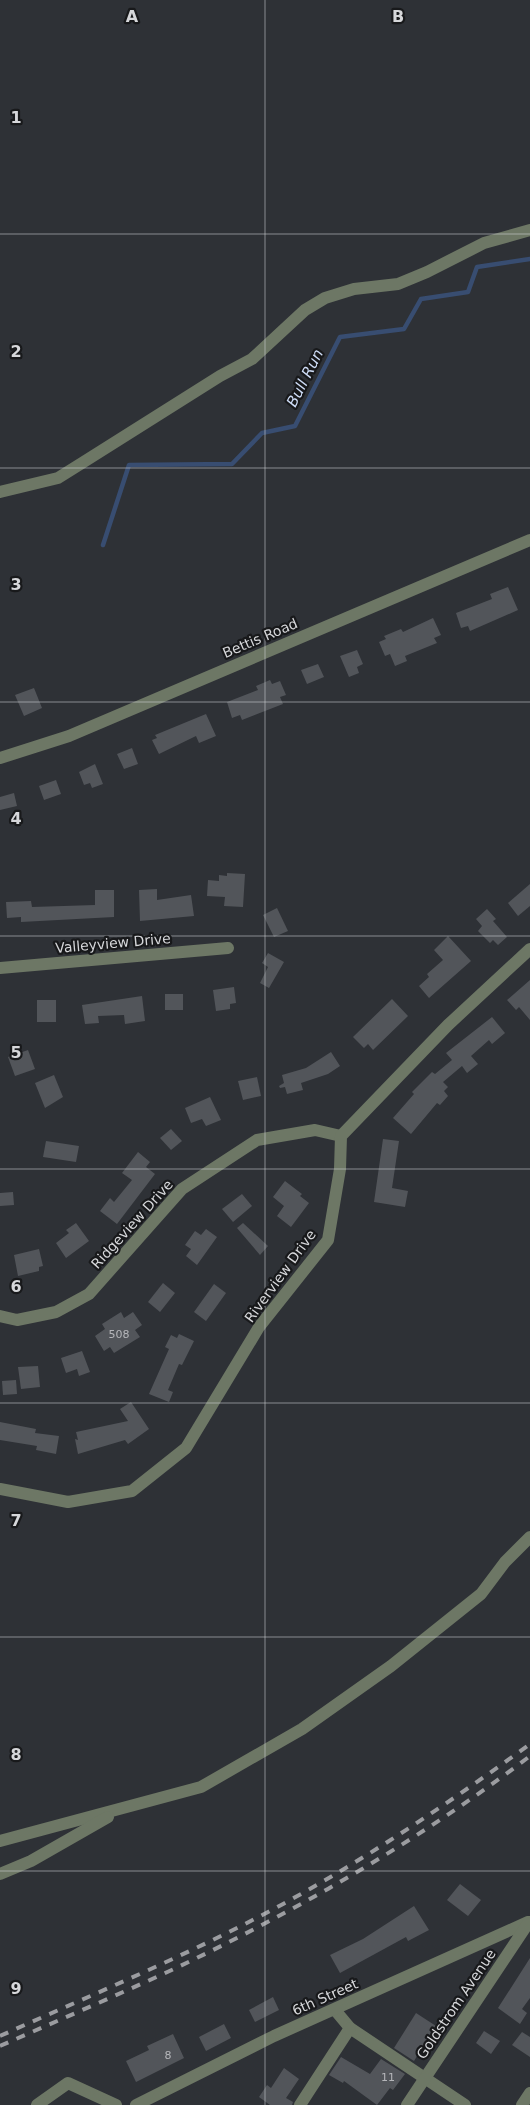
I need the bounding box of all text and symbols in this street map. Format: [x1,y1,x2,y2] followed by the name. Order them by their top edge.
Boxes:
[126,7,139,26] text: A
[392,7,404,26] text: B
[10,108,22,127] text: 1
[10,342,22,361] text: 2
[283,346,327,410] water label: Bull Run
[10,575,22,594] text: 3
[220,615,300,661] street label: Bettis Road
[10,809,22,828] text: 4
[55,930,171,956] street label: Valleyview Drive
[10,1043,22,1062] text: 5
[88,1176,176,1272] street label: Ridgeview Drive
[241,1227,319,1325] street label: Riverview Drive
[10,1277,22,1296] text: 6
[109,1328,130,1341] house number: 508
[10,1511,22,1530] text: 7
[10,1745,22,1764] text: 8
[413,1946,499,2062] street label: Goldstrom Avenue
[290,1975,361,2019] street label: 6th Street
[10,1979,22,1998] text: 9
[165,2049,172,2062] house number: 8
[381,2071,395,2084] house number: 11

